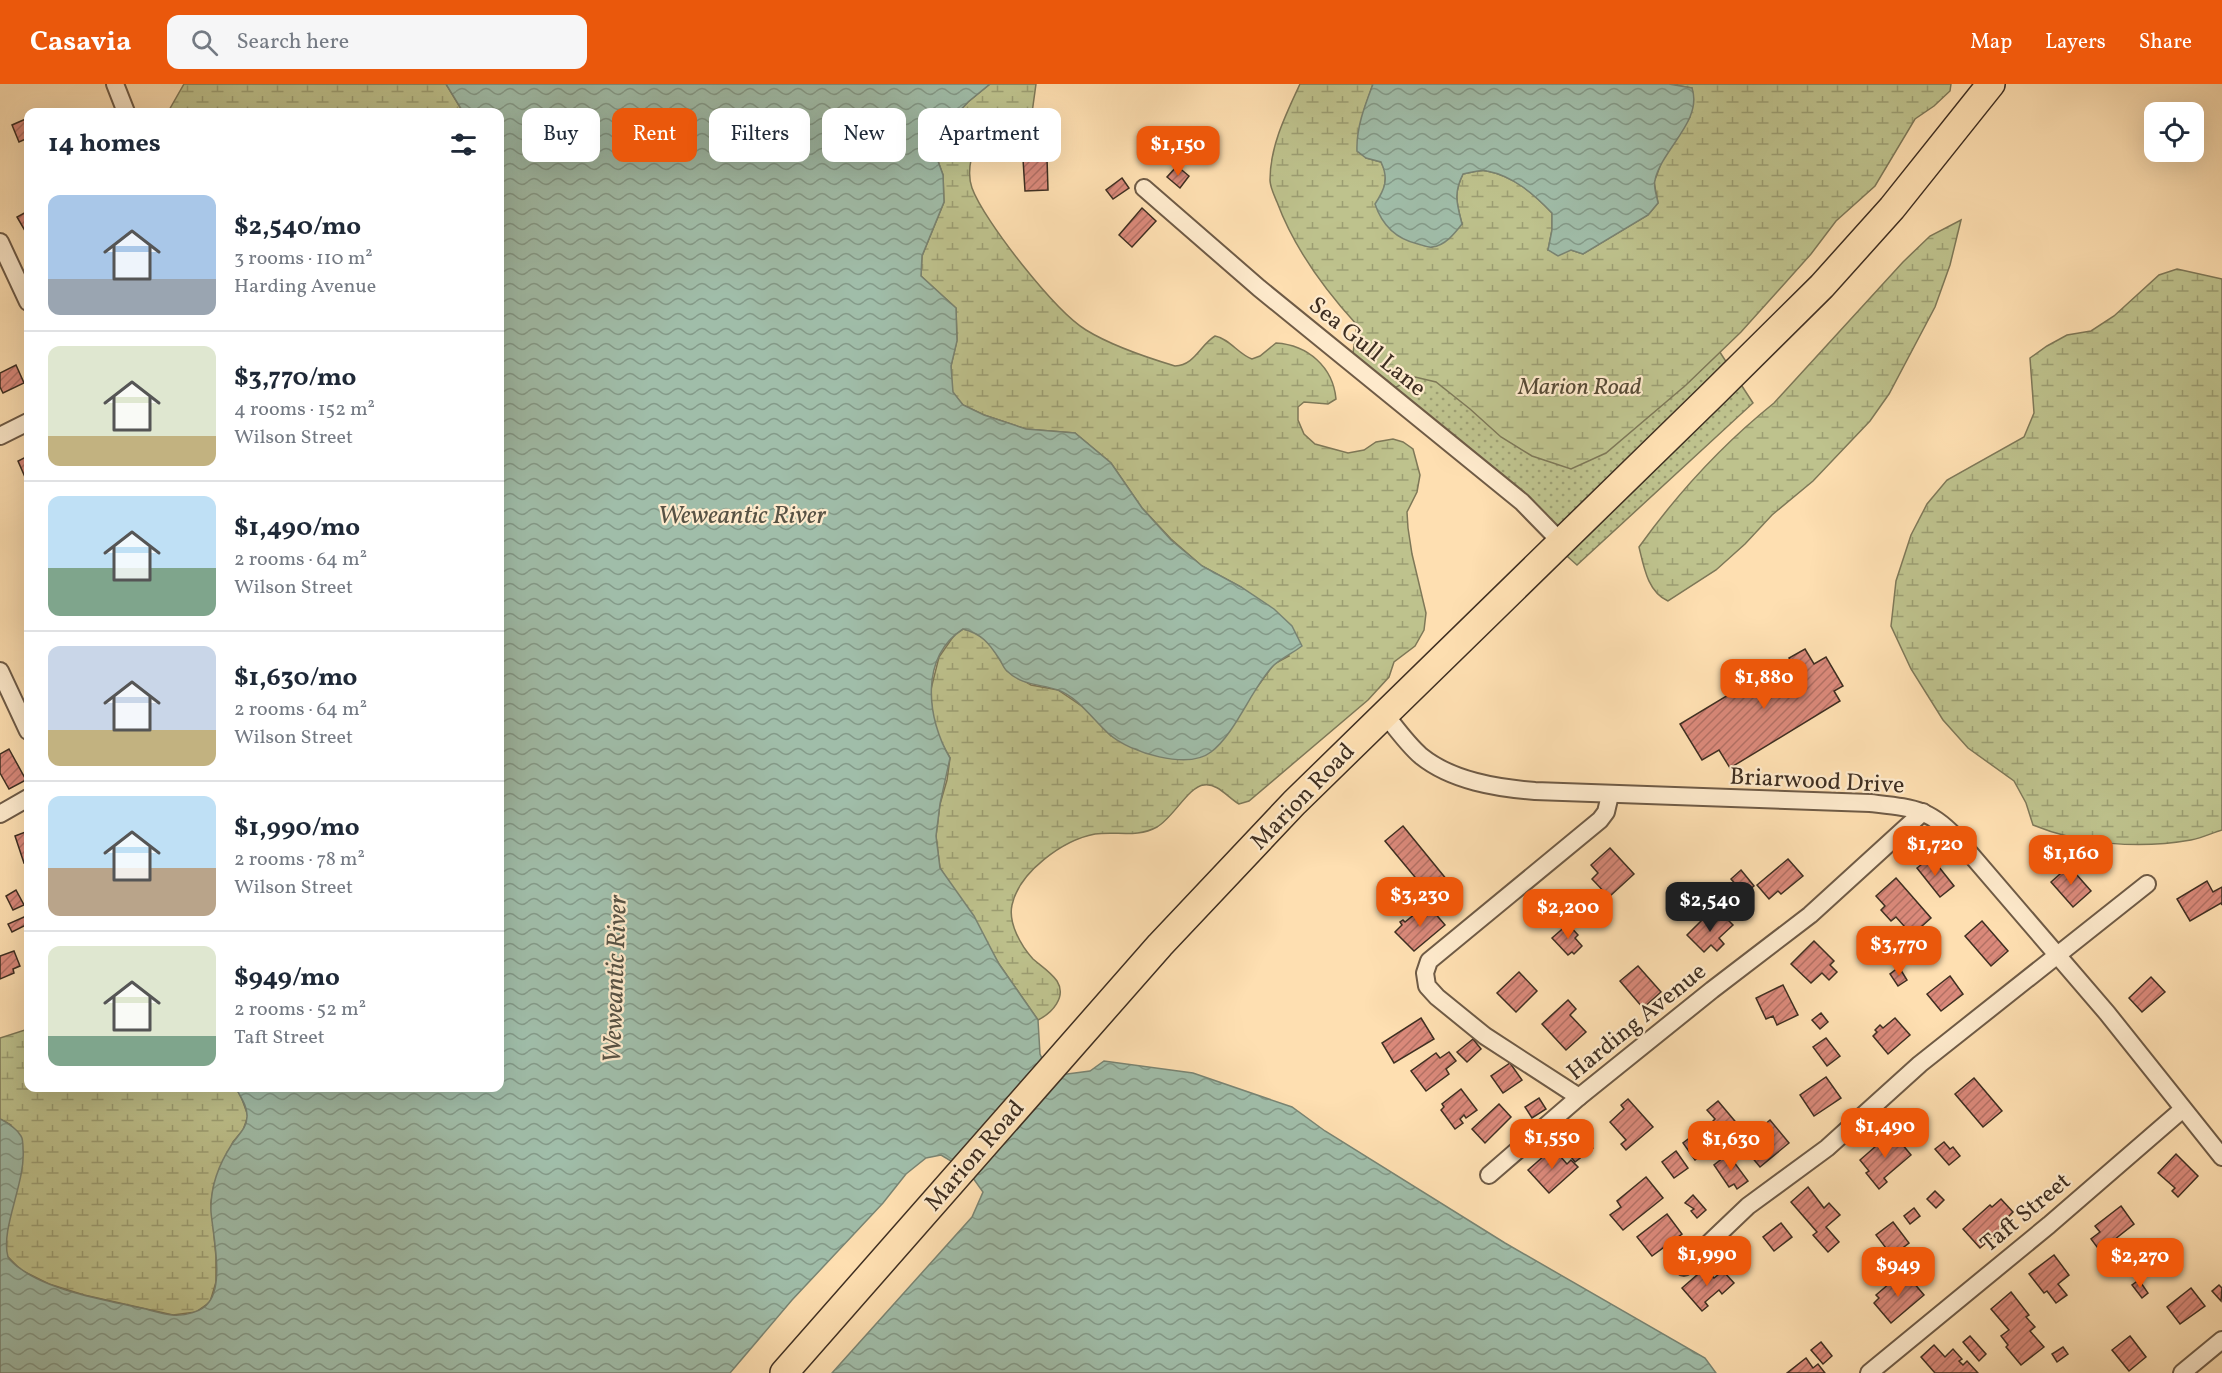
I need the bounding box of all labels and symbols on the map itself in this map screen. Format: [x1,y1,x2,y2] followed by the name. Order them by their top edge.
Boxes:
[1129,126,1227,177] pin: $1,150
[1301,289,1433,406] street label: Sea Gull Lane
[1517,371,1642,405] park label: Marion Road
[658,498,827,534] water label: Weweantic River
[1715,659,1813,710] pin: $1,880
[1243,736,1363,859] street label: Marion Road
[1729,760,1905,804] street label: Briarwood Drive
[1886,826,1984,877] pin: $1,720
[2022,835,2120,886] pin: $1,160
[1371,877,1469,928] pin: $3,230
[1661,882,1759,933] pin: $2,540
[1519,889,1617,940] pin: $2,200
[595,894,637,1064] water label: Weweantic River
[1850,926,1948,977] pin: $3,770
[1560,956,1714,1089] street label: Harding Avenue
[918,1093,1033,1219] street label: Marion Road
[1836,1108,1934,1159] pin: $1,490
[1503,1119,1601,1170] pin: $1,550
[1682,1121,1780,1172] pin: $1,630
[1974,1166,2079,1262] street label: Taft Street
[1658,1236,1756,1287] pin: $1,990
[2091,1238,2189,1289] pin: $2,270
[1862,1247,1934,1298] pin: $949

